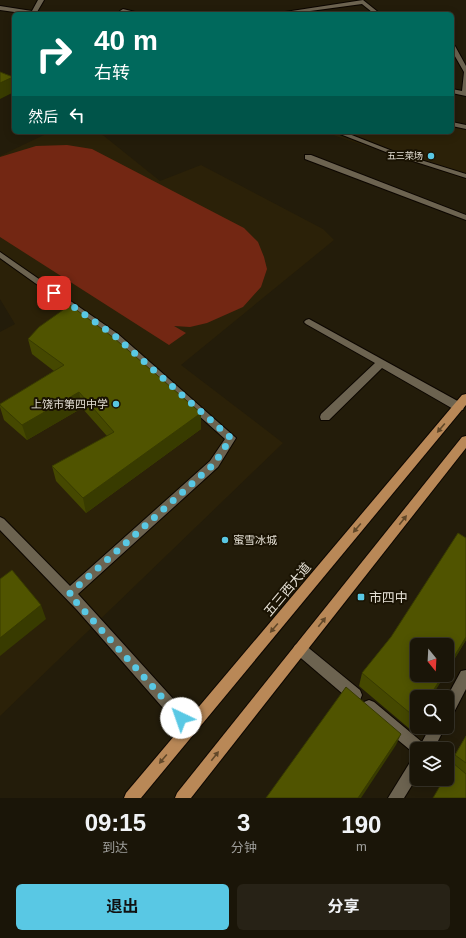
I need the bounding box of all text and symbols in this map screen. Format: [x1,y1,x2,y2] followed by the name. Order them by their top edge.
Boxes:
[94,25,158,56] text: 40 m
[28,28,80,80] icon: right
[94,63,130,83] text: 右转
[66,104,88,126] icon: left
[28,108,58,125] text: 然后
[387,151,423,161] place label: 五三菜场
[426,151,436,161] marker: 五三菜场
[37,276,71,310] pin
[43,282,65,304] icon: arrive
[31,398,108,410] place label: 上饶市第四中学
[111,399,121,409] marker: 上饶市第四中学
[436,423,445,434] one-way arrow
[398,514,407,525] one-way arrow
[353,523,362,533] one-way arrow
[233,534,277,546] place label: 蜜雪冰城
[220,535,230,545] marker: 蜜雪冰城
[261,560,314,619] street label: 五三西大道
[369,590,408,605] place label: 市四中
[356,592,366,602] marker: 市四中
[317,616,326,627] one-way arrow
[269,622,278,633] one-way arrow
[410,638,454,682] north arrow
[410,638,454,786] map controls
[410,690,454,734] button: search
[160,697,202,739] position arrow
[410,742,454,786] button: layers
[211,751,219,762] one-way arrow
[159,754,168,765] one-way arrow
[85,809,146,836] text: 09:15
[237,809,250,836] text: 3
[341,811,381,838] text: 190
[356,839,367,854] text: m
[102,840,128,855] text: 到达
[231,840,257,855] text: 分钟
[16,884,229,930] button: 退出
[237,884,450,930] button: 分享

